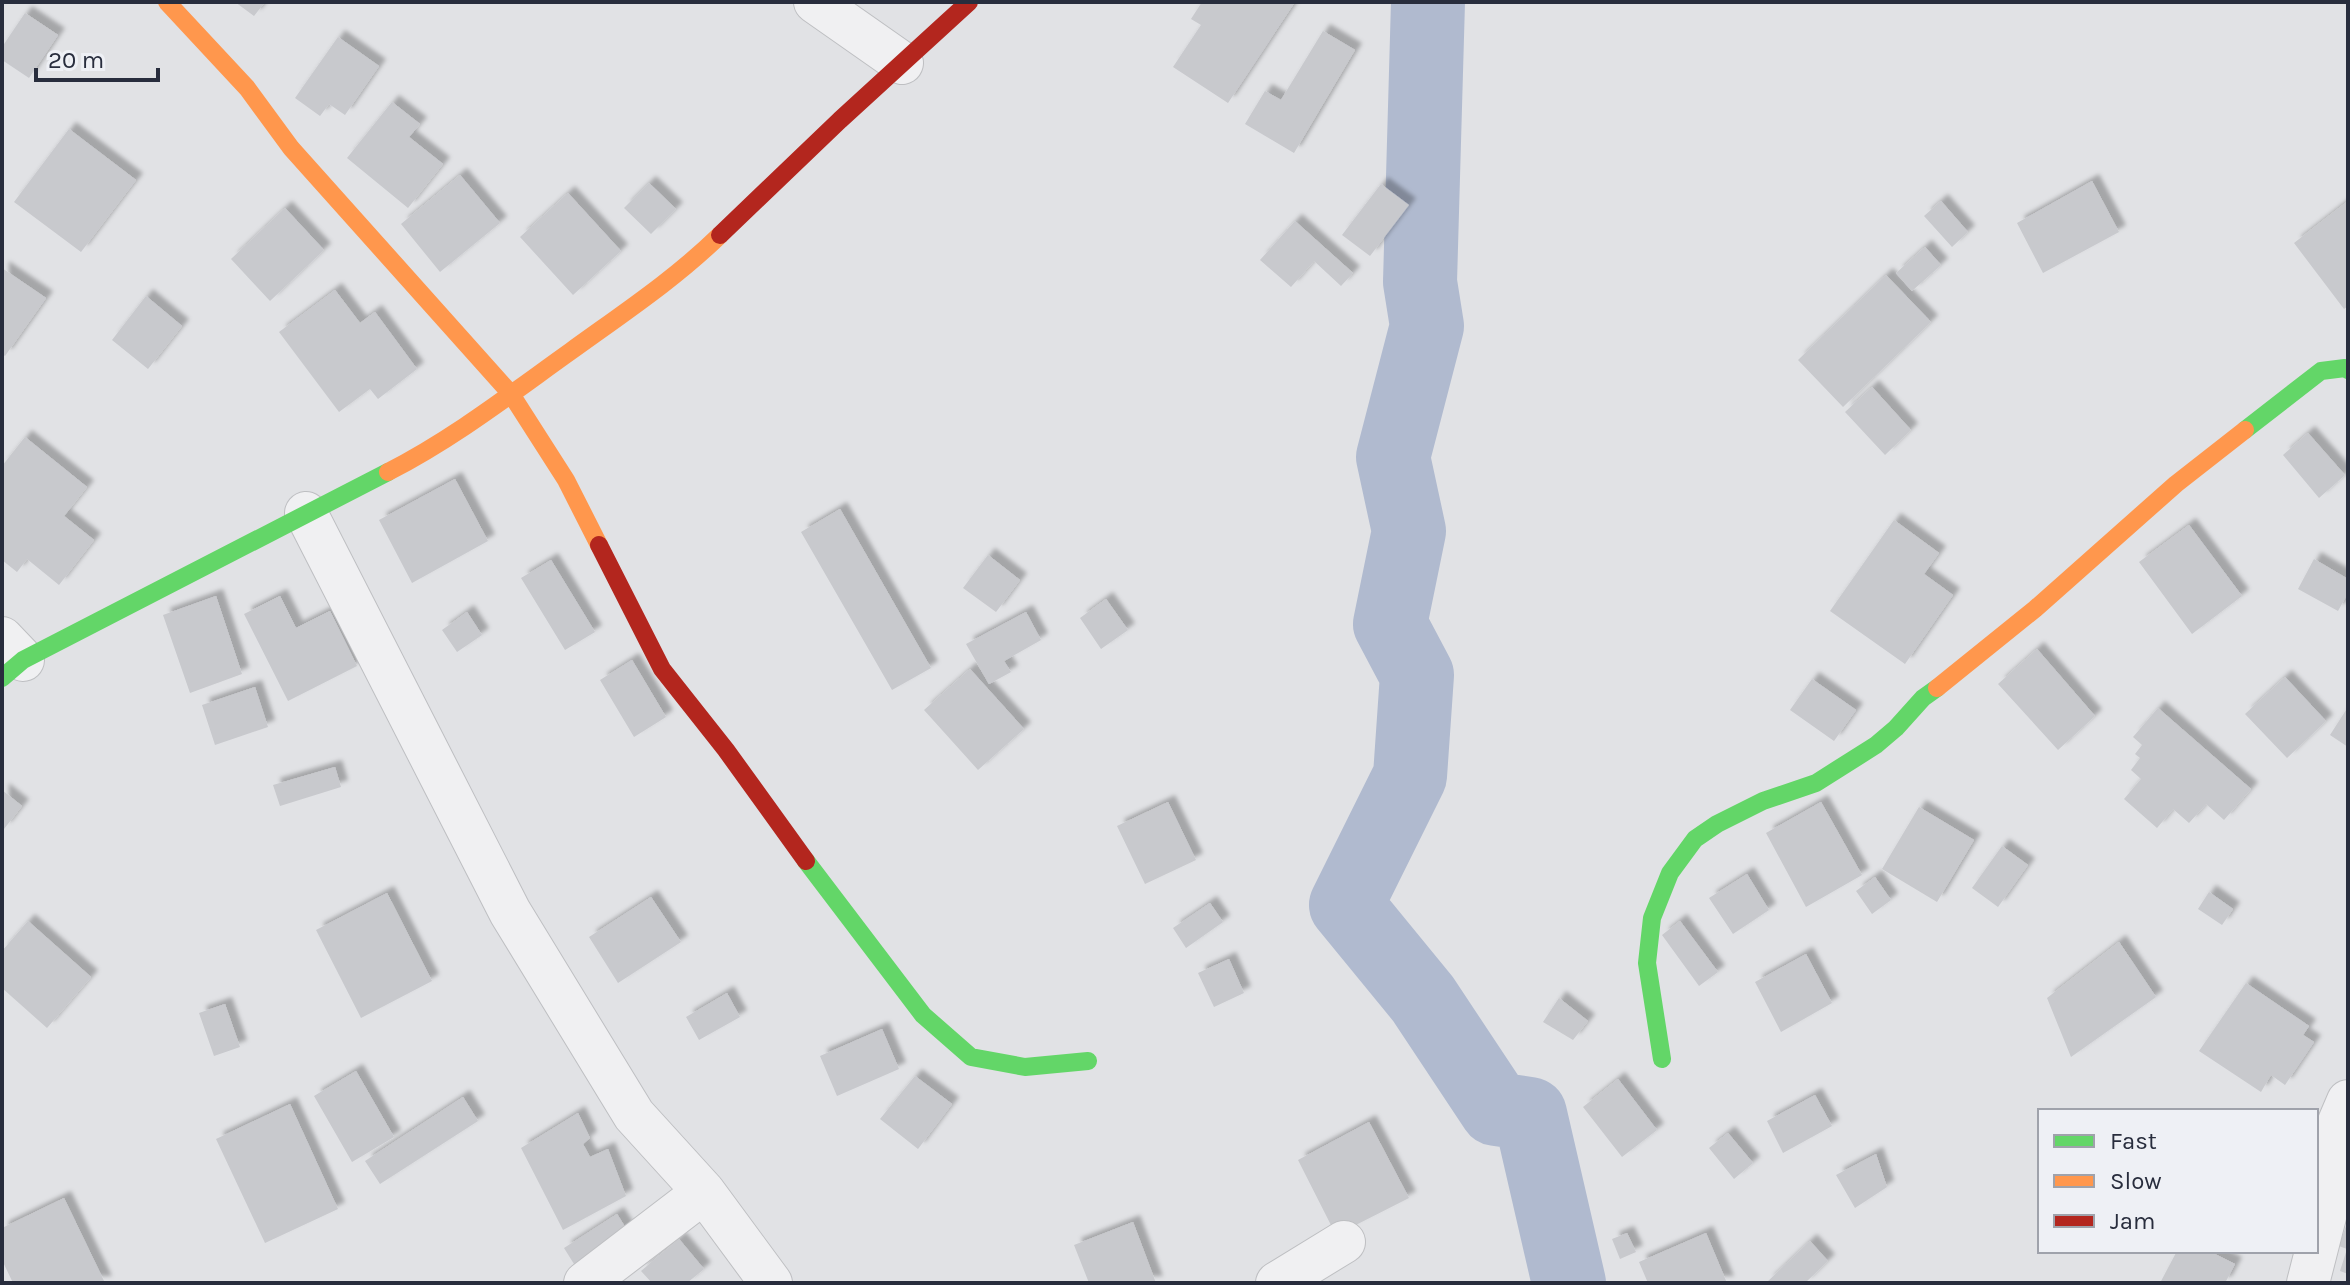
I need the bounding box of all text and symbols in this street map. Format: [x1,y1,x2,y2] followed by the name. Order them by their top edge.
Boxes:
[36,32,158,82] scale bar
[48,46,104,74] text: 20 m
[2038,1109,2318,1253] legend
[2110,1127,2157,1155] text: Fast
[2110,1167,2162,1195] text: Slow
[2110,1207,2155,1235] text: Jam

